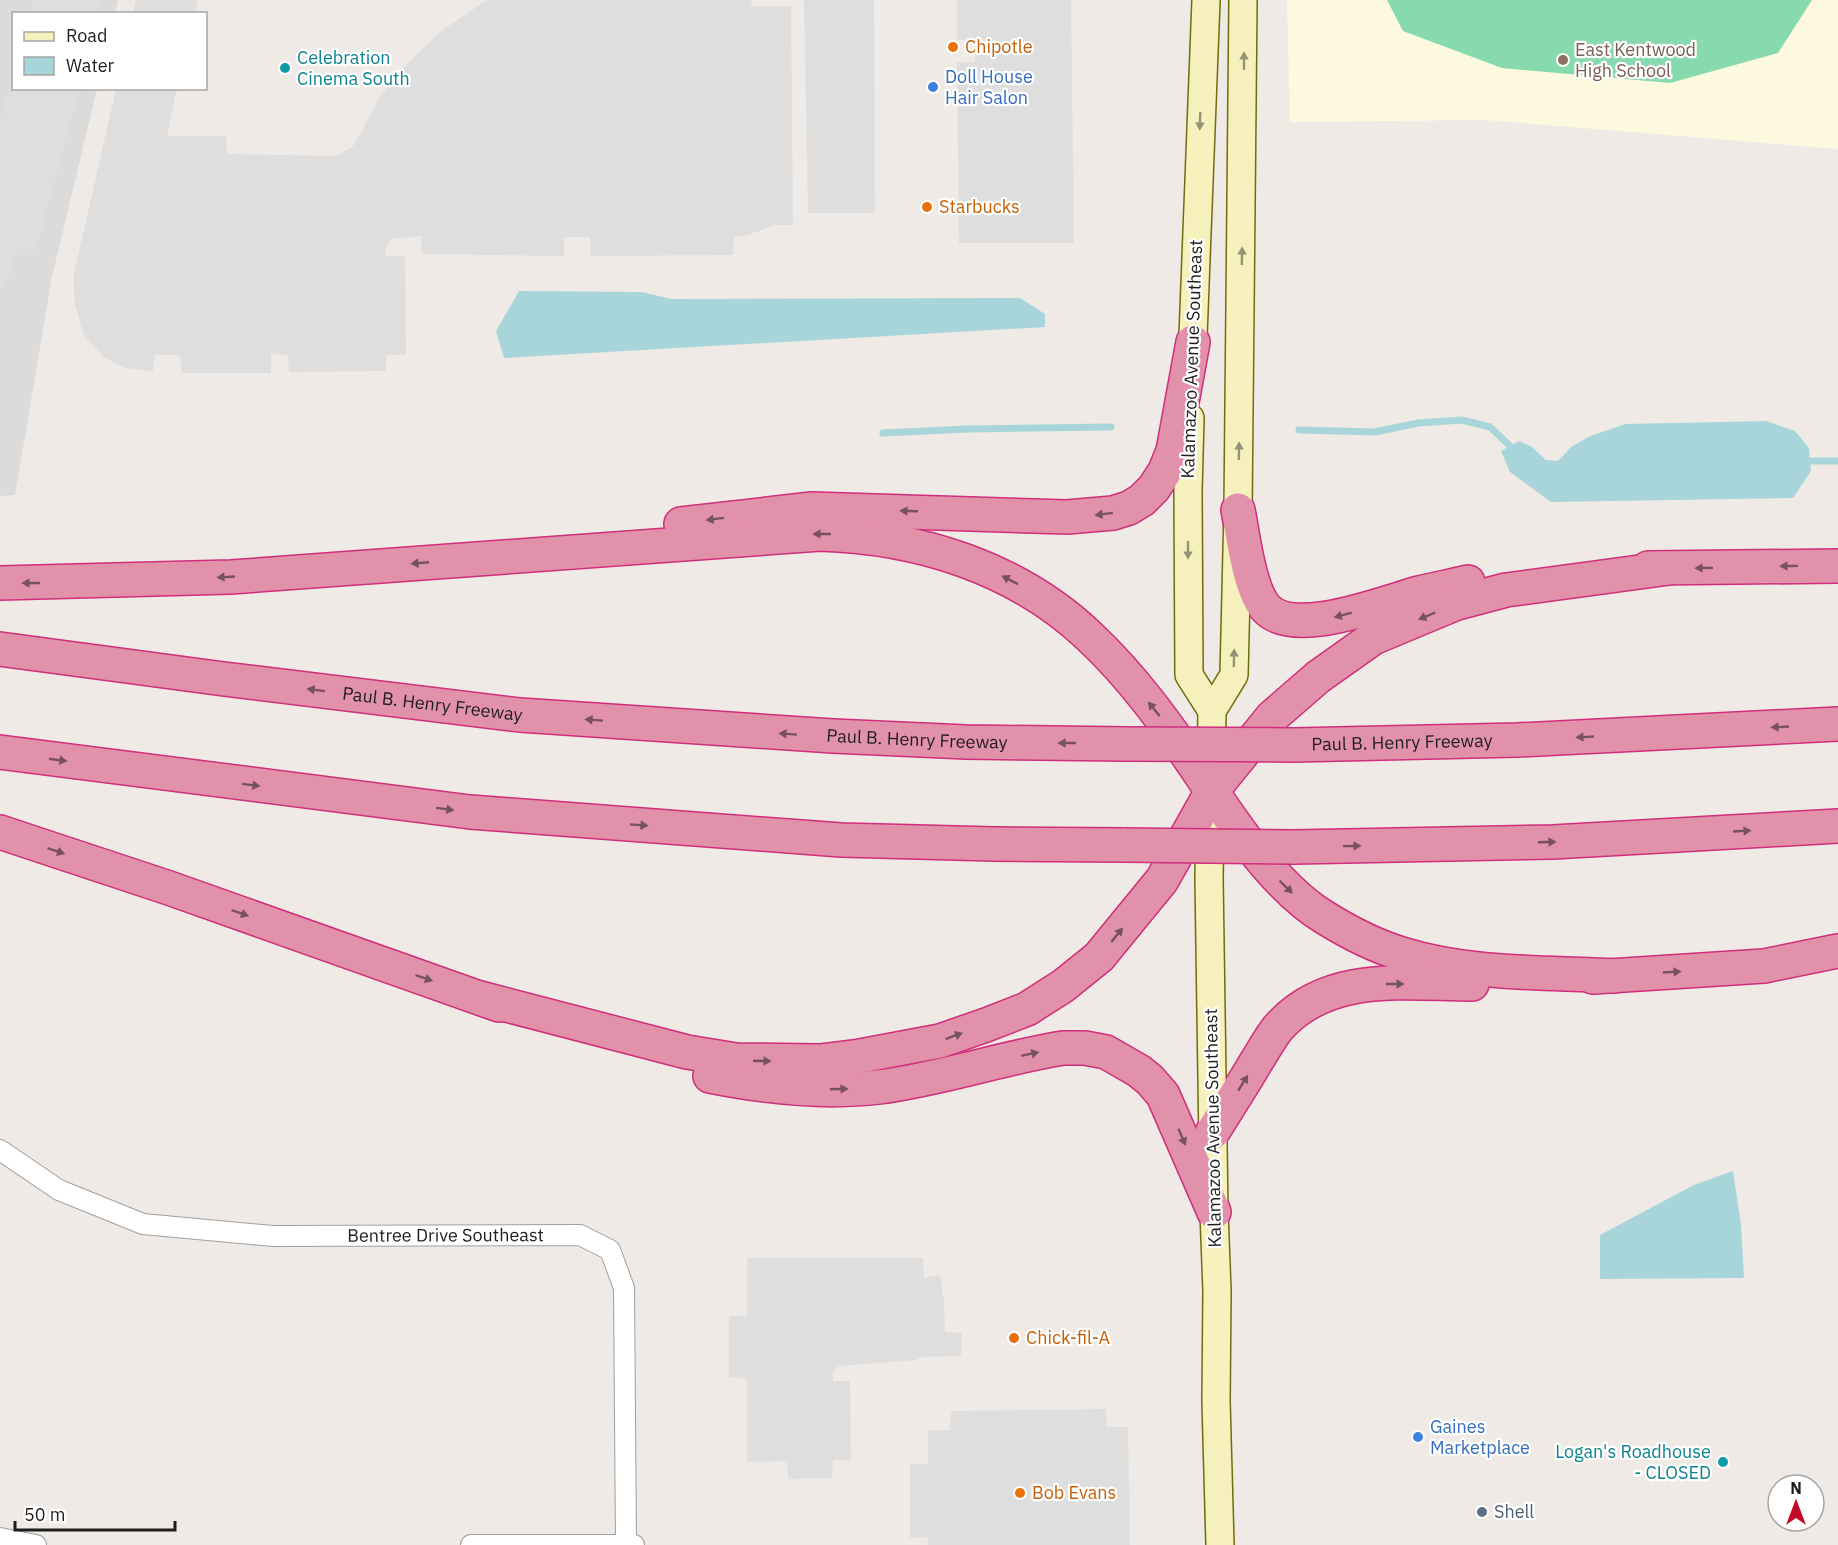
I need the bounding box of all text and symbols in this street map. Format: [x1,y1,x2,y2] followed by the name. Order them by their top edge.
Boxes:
[12,12,207,90] legend
[66,24,107,47] text: Road
[965,35,1033,58] place label: Chipotle
[1575,38,1696,82] place label: East Kentwood High School
[946,40,960,54] marker: Chipotle
[297,46,410,90] place label: Celebration Cinema South
[1239,52,1249,71] one-way arrow
[1556,53,1570,67] marker: East Kentwood High School
[66,54,115,77] text: Water
[278,61,292,75] marker: Celebration Cinema South
[945,65,1033,109] place label: Doll House Hair Salon
[926,80,940,94] marker: Doll House Hair Salon
[1196,112,1205,131] one-way arrow
[939,195,1020,218] place label: Starbucks
[920,200,934,214] marker: Starbucks
[1176,239,1207,479] street label: Kalamazoo Avenue Southeast
[1237,247,1246,266] one-way arrow
[1234,442,1243,461] one-way arrow
[900,507,919,516] one-way arrow
[1094,509,1113,519] one-way arrow
[705,515,724,524] one-way arrow
[813,529,832,539] one-way arrow
[1184,540,1193,559] one-way arrow
[411,558,430,568] one-way arrow
[1779,561,1798,571] one-way arrow
[1695,563,1714,572] one-way arrow
[216,573,235,582] one-way arrow
[1001,575,1018,585] one-way arrow
[21,578,40,588] one-way arrow
[1334,611,1352,620] one-way arrow
[1418,611,1436,621] one-way arrow
[1229,649,1239,668] one-way arrow
[341,681,524,726] street label: Paul B. Henry Freeway
[307,686,326,695] one-way arrow
[1148,702,1161,717] one-way arrow
[584,715,603,725] one-way arrow
[1770,722,1789,731] one-way arrow
[826,724,1008,754] street label: Paul B. Henry Freeway
[779,729,798,738] one-way arrow
[1311,729,1493,756] street label: Paul B. Henry Freeway
[1575,732,1594,741] one-way arrow
[1058,738,1077,748] one-way arrow
[49,755,68,764] one-way arrow
[242,780,261,790] one-way arrow
[435,804,454,814] one-way arrow
[630,820,649,829] one-way arrow
[1733,826,1752,835] one-way arrow
[1538,837,1557,846] one-way arrow
[1343,841,1362,850] one-way arrow
[47,847,65,856] one-way arrow
[1279,879,1293,893] one-way arrow
[231,909,249,919] one-way arrow
[1110,928,1123,943] one-way arrow
[1662,968,1681,977] one-way arrow
[415,974,433,984] one-way arrow
[1385,979,1404,989] one-way arrow
[1199,1008,1226,1248] street label: Kalamazoo Avenue Southeast
[945,1031,963,1041] one-way arrow
[1021,1049,1040,1058] one-way arrow
[752,1057,771,1066] one-way arrow
[1238,1075,1249,1091] one-way arrow
[830,1084,849,1094] one-way arrow
[1177,1129,1187,1147] one-way arrow
[347,1223,544,1247] street label: Bentree Drive Southeast
[1026,1326,1111,1349] place label: Chick-fil-A
[1007,1331,1021,1345] marker: Chick-fil-A
[1430,1415,1530,1459] place label: Gaines Marketplace
[1411,1430,1425,1444] marker: Gaines Marketplace
[1555,1440,1711,1484] place label: Logan's Roadhouse - CLOSED
[1716,1455,1730,1469] marker: Logan's Roadhouse - CLOSED
[1766,1473,1826,1533] north arrow
[1790,1478,1802,1498] text: N
[1032,1481,1116,1504] place label: Bob Evans
[1013,1486,1027,1500] marker: Bob Evans
[15,1494,176,1532] scale bar
[1494,1500,1534,1523] place label: Shell
[24,1503,66,1526] text: 50 m
[1475,1505,1489,1519] marker: Shell

